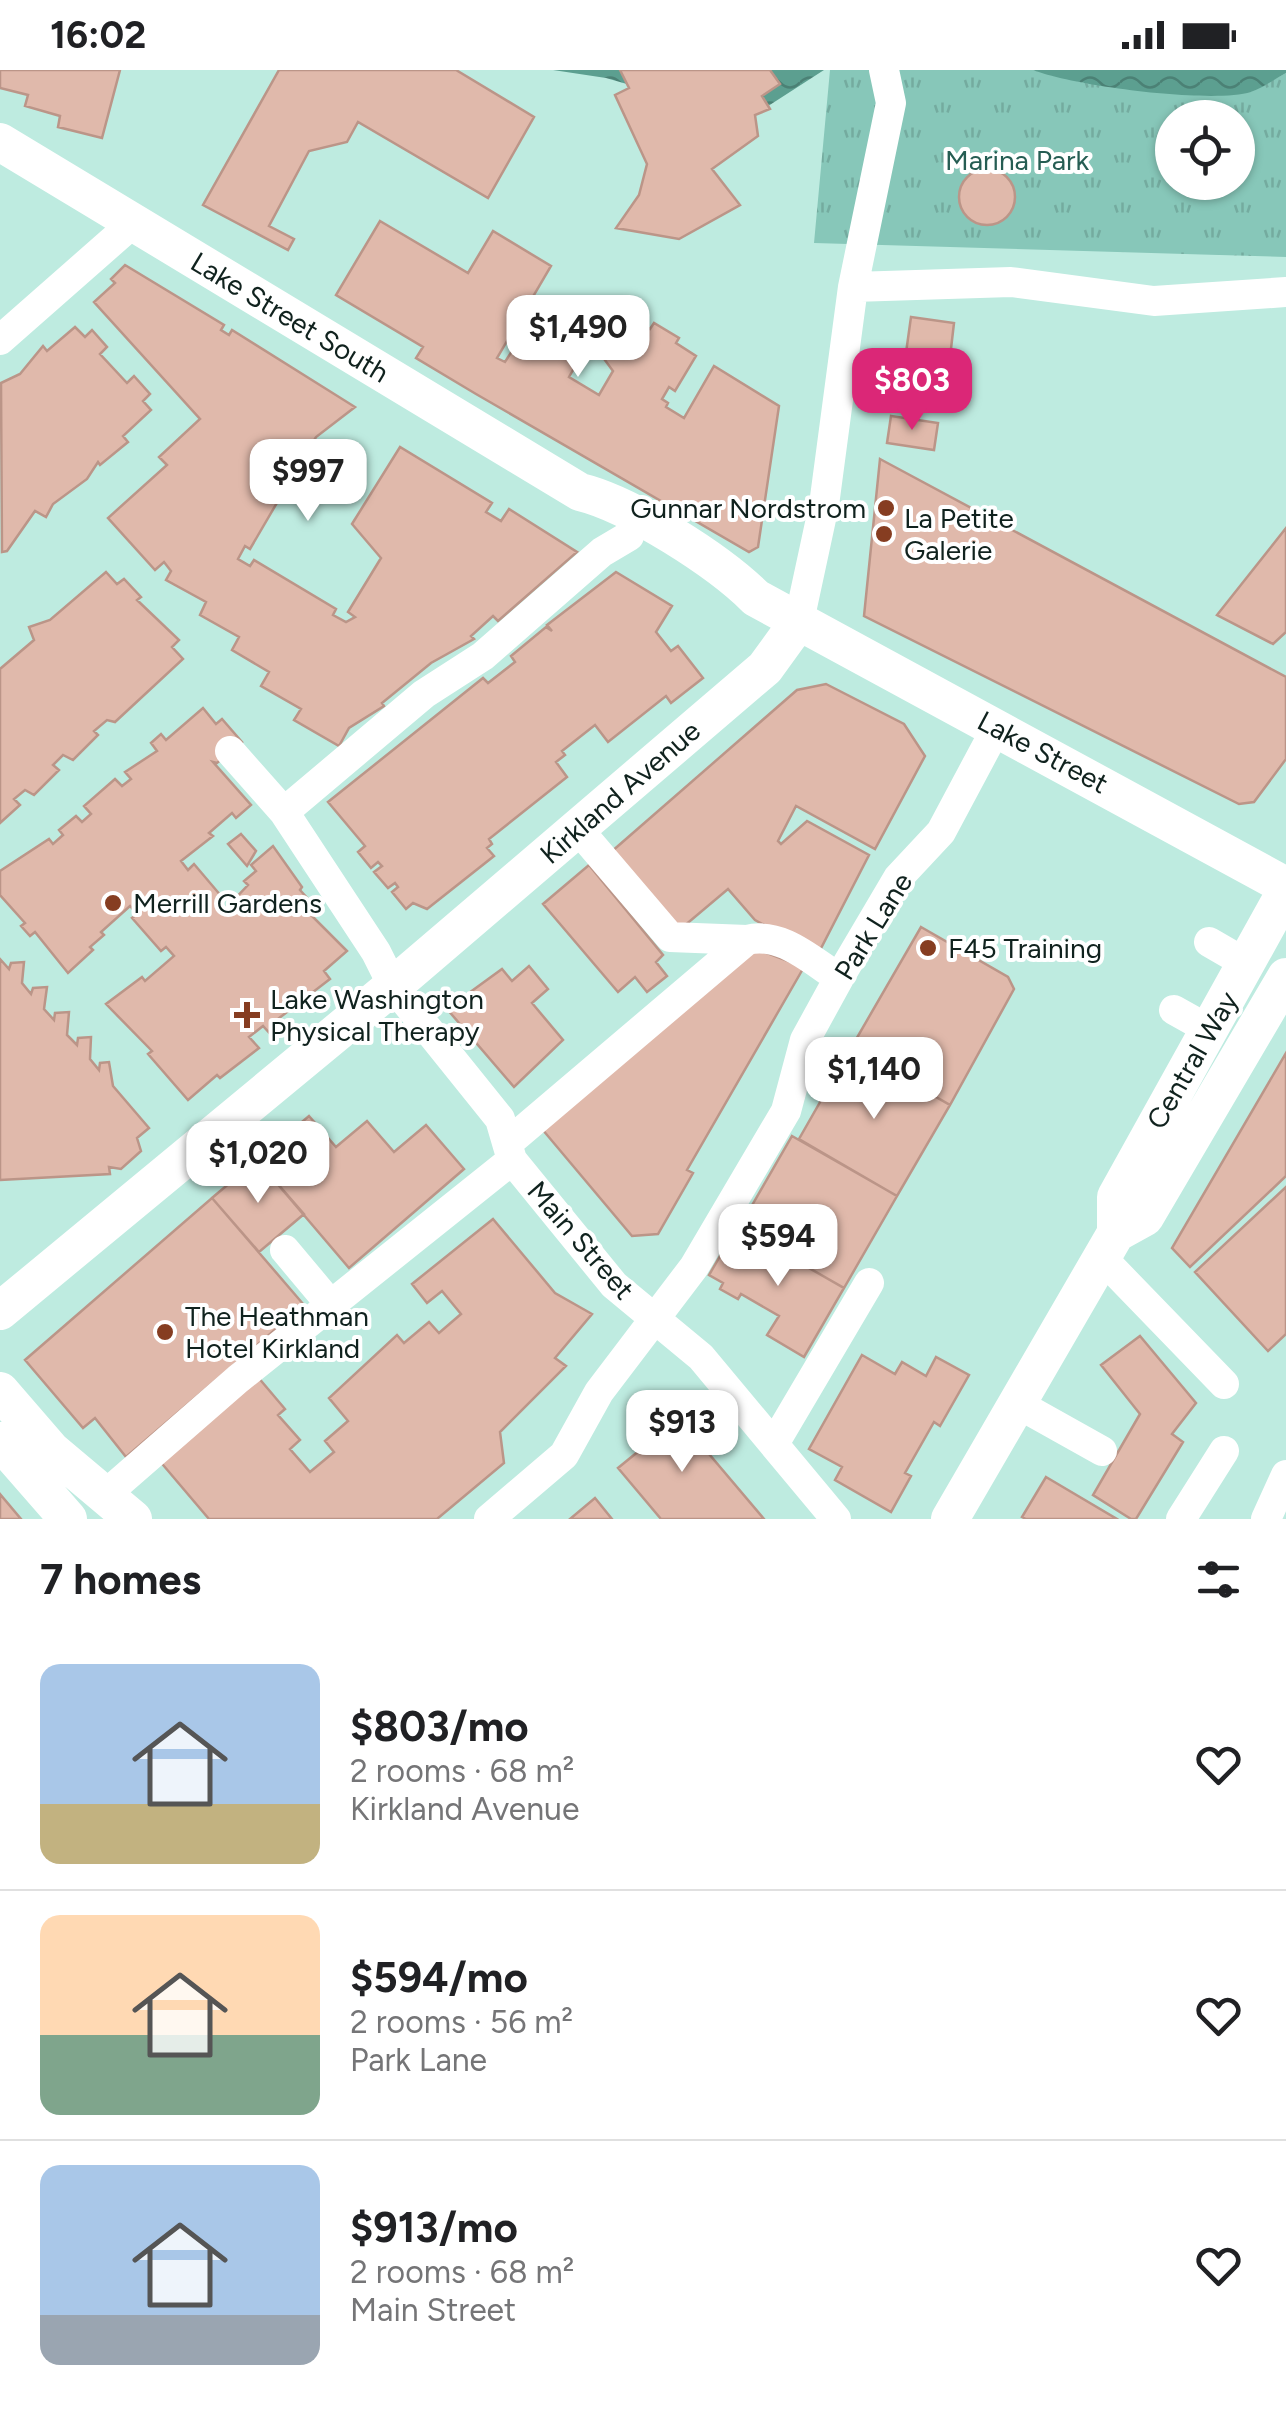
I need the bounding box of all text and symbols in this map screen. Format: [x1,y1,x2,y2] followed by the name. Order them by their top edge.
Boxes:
[50,12,146,58] text: 16:02
[1155,100,1255,200] map controls
[1155,100,1255,200] button: locate
[945,143,1089,177] park label: Marina Park
[185,245,395,389] street label: Lake Street South
[497,295,659,380] pin: $1,490
[528,308,628,346] text: $1,490
[853,348,971,433] pin: $803
[874,361,950,399] text: $803
[249,439,367,524] pin: $997
[272,452,344,490] text: $997
[630,491,866,525] place label: Gunnar Nordstrom
[875,497,897,519] marker: Gunnar Nordstrom
[904,501,1014,567] place label: La Petite Galerie
[873,523,895,545] marker: La Petite Galerie
[972,703,1114,801] street label: Lake Street
[533,713,707,871] street label: Kirkland Avenue
[827,866,919,986] street label: Park Lane
[133,886,322,920] place label: Merrill Gardens
[102,892,124,914] marker: Merrill Gardens
[948,931,1102,965] place label: F45 Training
[917,937,939,959] marker: F45 Training
[270,982,484,1048] place label: Lake Washington Physical Therapy
[1139,985,1245,1135] street label: Central Way
[234,1002,260,1028] marker: Lake Washington Physical Therapy
[793,1037,955,1122] pin: $1,140
[827,1050,921,1088] text: $1,140
[177,1121,339,1206] pin: $1,020
[208,1134,308,1172] text: $1,020
[520,1174,642,1306] street label: Main Street
[719,1204,837,1289] pin: $594
[740,1217,816,1255] text: $594
[185,1299,369,1365] place label: The Heathman Hotel Kirkland
[154,1321,176,1343] marker: The Heathman Hotel Kirkland
[623,1390,741,1475] pin: $913
[648,1403,716,1441] text: $913
[1191,1552,1246,1607] icon: filters
[40,1554,201,1605] text: 7 homes
[350,1701,529,1752] text: $803/mo
[120,1704,240,1824] icon: home
[1191,1737,1246,1792] icon: heart
[350,1752,574,1790] text: 2 rooms · 68 m²
[350,1790,579,1828] text: Kirkland Avenue
[350,1952,528,2003] text: $594/mo
[120,1955,240,2075] icon: home
[1191,1988,1246,2043] icon: heart
[350,2003,573,2041] text: 2 rooms · 56 m²
[350,2041,487,2079] text: Park Lane
[350,2202,518,2253] text: $913/mo
[120,2205,240,2325] icon: home
[1191,2238,1246,2293] icon: heart
[350,2253,574,2291] text: 2 rooms · 68 m²
[350,2291,516,2329] text: Main Street

